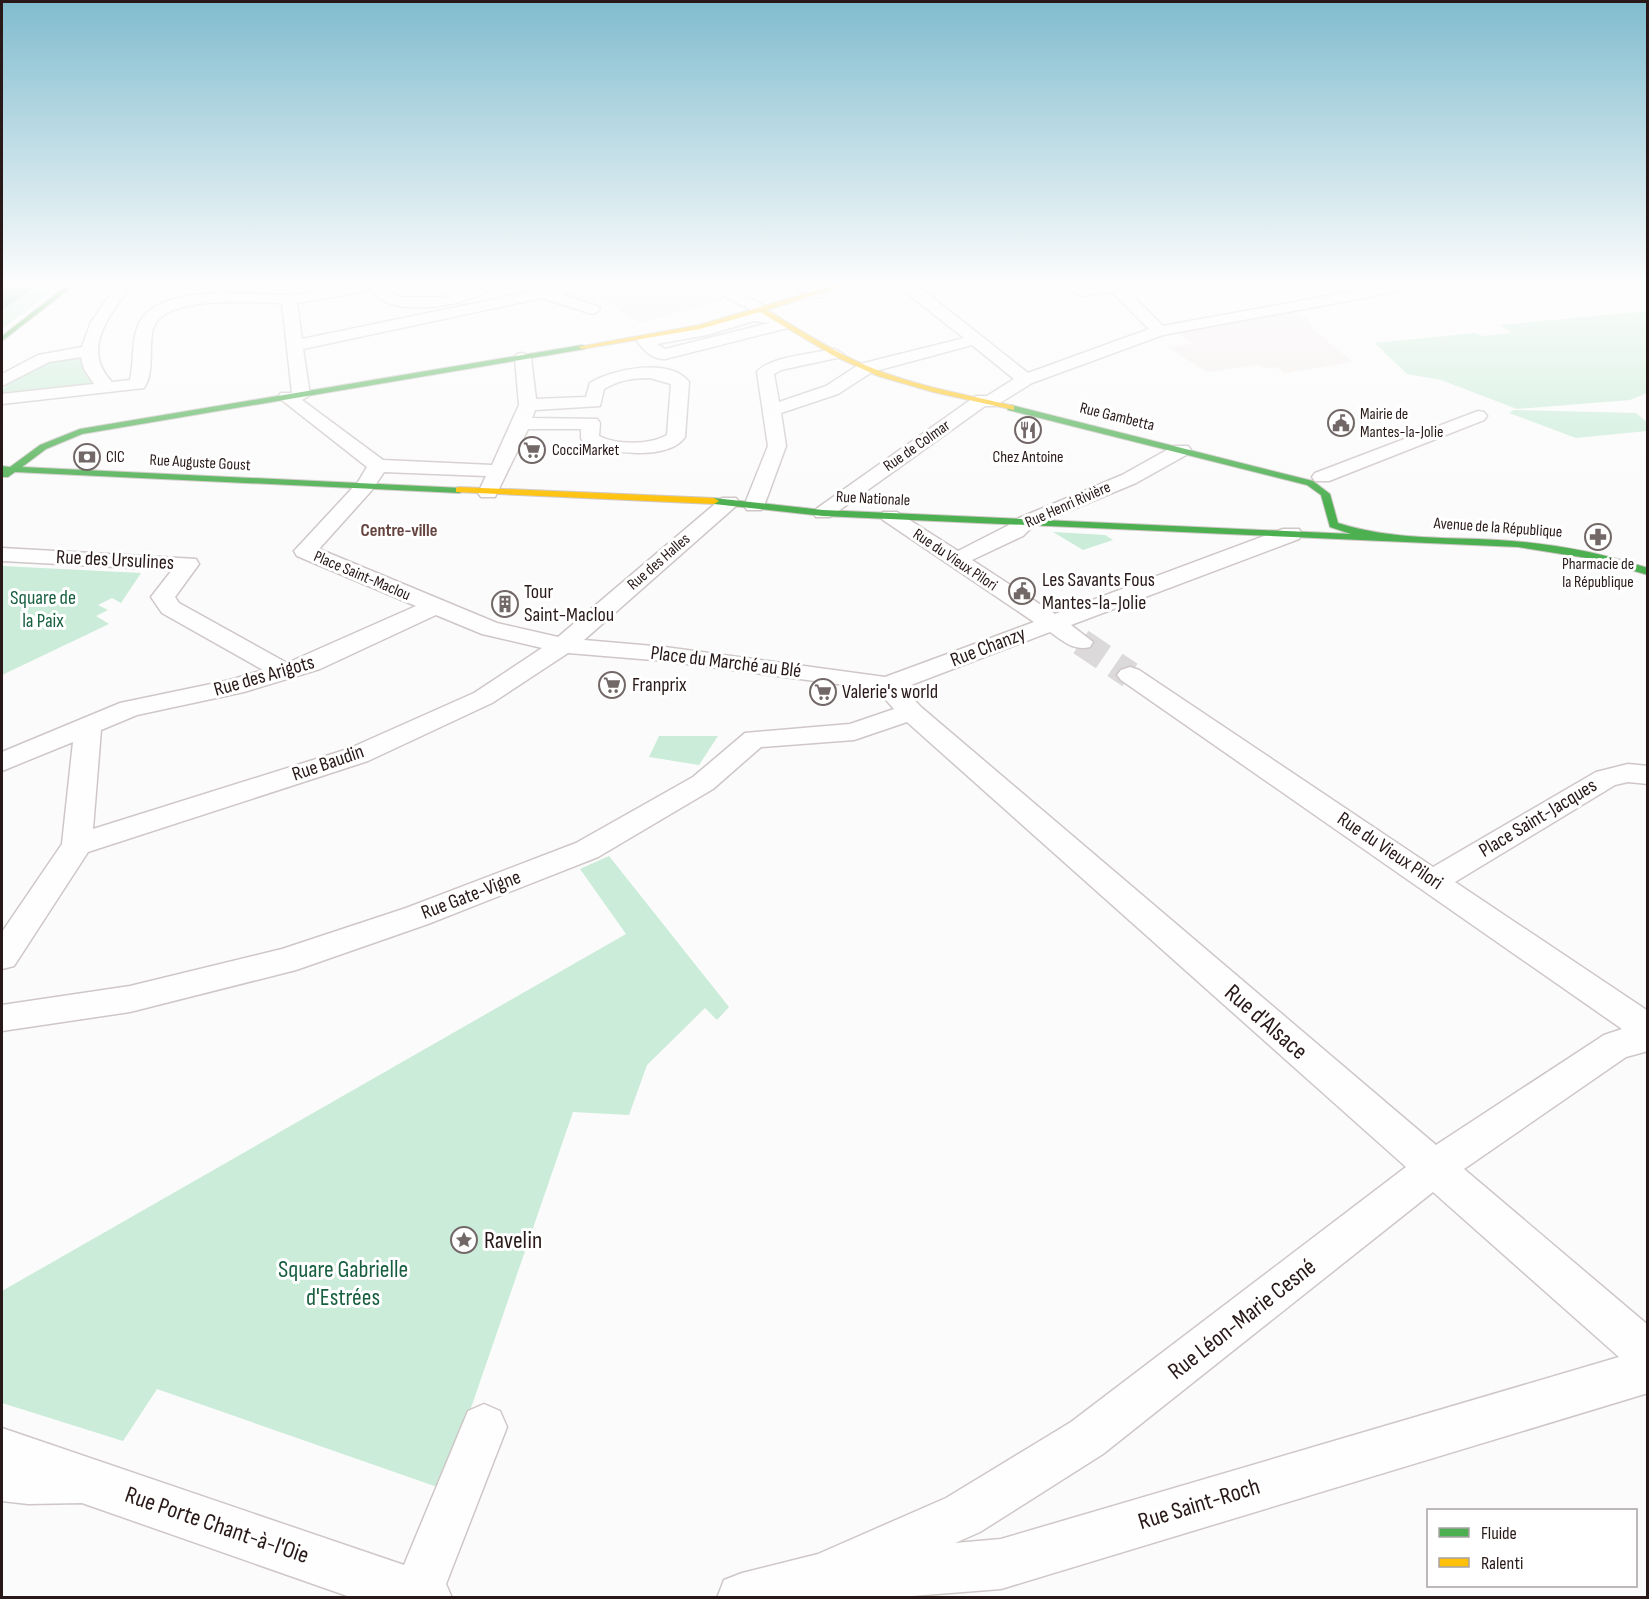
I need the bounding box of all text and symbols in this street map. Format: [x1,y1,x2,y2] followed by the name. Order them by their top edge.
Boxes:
[1078,399,1156,435] street label: Rue Gambetta
[1360,405,1443,442] place label: Mairie de Mantes-la-Jolie
[1326,408,1356,438] public building icon: Mairie de Mantes-la-Jolie
[1013,415,1043,445] restaurant icon: Chez Antoine
[880,416,954,476] street label: Rue de Colmar
[517,435,547,465] supermarket icon: CocciMarket
[552,441,619,460] place label: CocciMarket
[72,442,102,472] bank icon: CIC
[106,448,125,467] place label: CIC
[992,448,1064,467] place label: Chez Antoine
[149,451,251,475] street label: Rue Auguste Goust
[1022,478,1114,532] street label: Rue Henri Rivière
[835,488,911,510] street label: Rue Nationale
[1432,514,1563,542] street label: Avenue de la République
[361,520,437,541] district label: Centre-ville
[1583,522,1613,552] pharmacy icon: Pharmacie de la République
[909,525,1001,595] street label: Rue du Vieux Pilori
[624,529,694,594] street label: Rue des Halles
[55,545,175,575] street label: Rue des Ursulines
[311,547,413,605] street label: Place Saint-Maclou
[1562,555,1634,592] place label: Pharmacie de la République
[1042,568,1155,615] place label: Les Savants Fous Mantes-la-Jolie
[1007,576,1037,606] public building icon: Les Savants Fous Mantes-la-Jolie
[524,580,614,627] place label: Tour Saint-Maclou
[10,586,76,633] park label: Square de la Paix
[490,589,520,619] building icon: Tour Saint-Maclou
[947,622,1029,672] street label: Rue Chanzy
[649,641,803,683] street label: Place du Marché au Blé
[211,650,317,702] street label: Rue des Arigots
[597,670,627,700] supermarket icon: Franprix
[632,673,687,697] place label: Franprix
[808,677,838,707] supermarket icon: Valerie's world
[842,680,938,704] place label: Valerie's world
[289,740,367,786] street label: Rue Baudin
[1475,773,1601,863] street label: Place Saint-Jacques
[1333,807,1447,895] street label: Rue du Vieux Pilori
[418,865,524,925] street label: Rue Gate-Vigne
[1219,978,1313,1066] street label: Rue d'Alsace
[449,1225,479,1255] place icon: Ravelin
[484,1226,542,1255] place label: Ravelin
[1162,1252,1322,1386] street label: Rue Léon-Marie Cesné
[278,1255,408,1312] park label: Square Gabrielle d'Estrées
[1135,1472,1263,1536] street label: Rue Saint-Roch
[121,1480,313,1570] street label: Rue Porte Chant-à-l'Oie
[1427,1509,1637,1587] legend
[1481,1523,1517,1544] text: Fluide
[1481,1553,1523,1574] text: Ralenti

